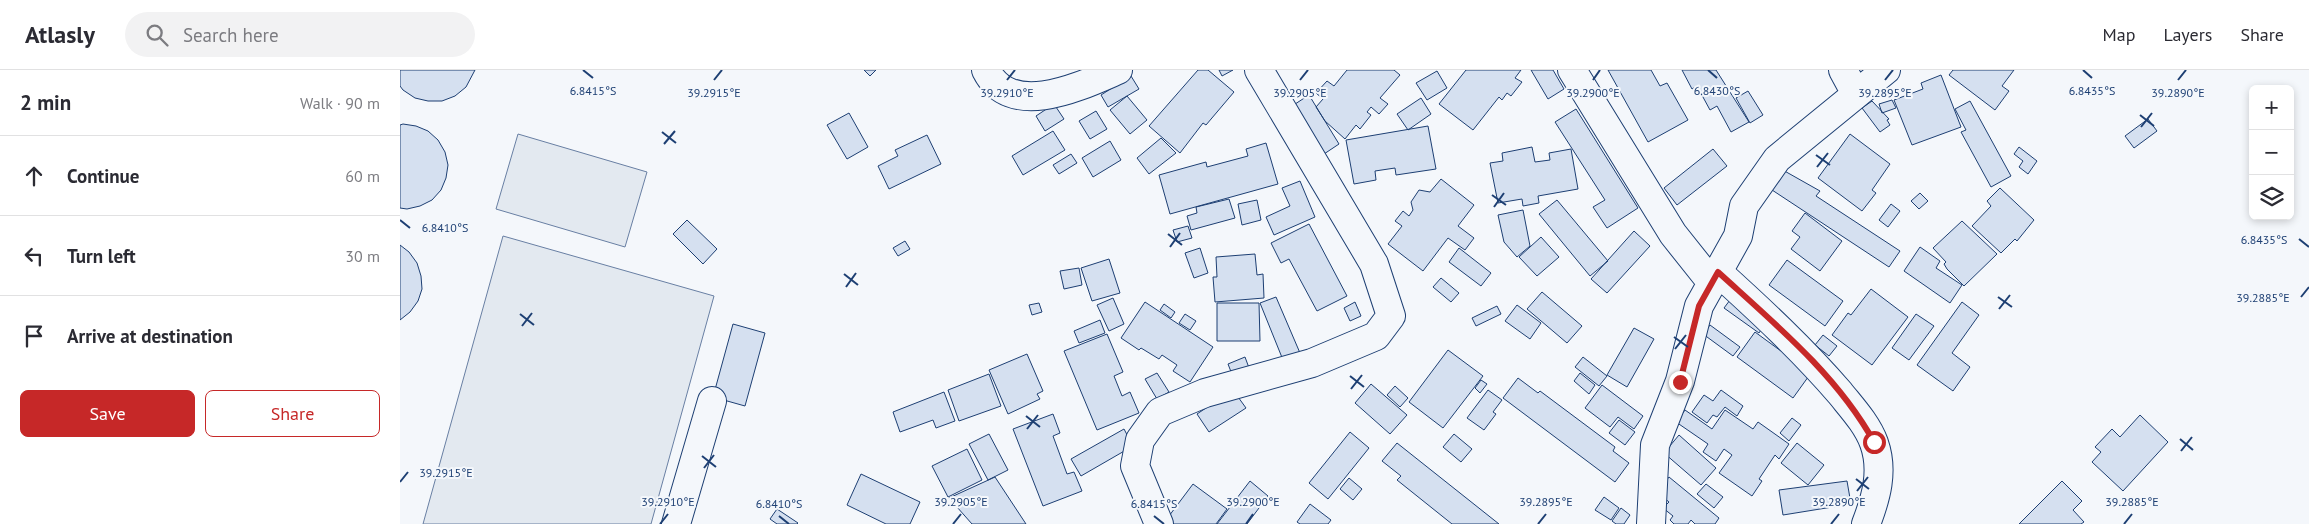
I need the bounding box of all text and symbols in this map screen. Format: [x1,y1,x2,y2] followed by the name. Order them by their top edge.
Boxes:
[125,12,475,57] search box
[25,19,95,50] text: Atlasly
[143,21,171,49] icon: search
[183,23,279,47] text: Search here
[2103,23,2135,46] text: Map
[2163,23,2212,46] text: Layers
[2240,23,2284,46] text: Share
[570,83,616,98] text: 6.8415°S
[1694,83,1740,98] text: 6.8430°S
[2069,83,2115,98] text: 6.8435°S
[687,85,741,100] text: 39.2915°E
[980,85,1034,100] text: 39.2910°E
[1273,85,1327,100] text: 39.2905°E
[1566,85,1620,100] text: 39.2900°E
[1858,85,1912,100] text: 39.2895°E
[2151,85,2205,100] text: 39.2890°E
[2249,85,2294,220] map controls
[2249,85,2294,130] button: +
[20,89,71,116] text: 2 min
[300,93,380,113] text: Walk · 90 m
[2249,130,2294,175] button: −
[20,162,48,190] icon: ahead
[67,164,139,188] text: Continue
[345,166,380,186] text: 60 m
[2249,175,2294,220] button: layers
[422,220,468,235] text: 6.8410°S
[2241,232,2287,247] text: 6.8435°S
[20,242,48,270] icon: left
[67,244,136,268] text: Turn left
[345,246,380,266] text: 30 m
[2236,290,2290,305] text: 39.2885°E
[20,322,48,350] icon: arrive
[67,324,233,348] text: Arrive at destination
[1669,371,1692,394] route end
[20,390,195,437] button: Save
[205,390,380,437] button: Share
[1863,431,1886,454] route start
[419,465,473,480] text: 39.2915°E
[641,494,695,509] text: 39.2910°E
[934,494,988,509] text: 39.2905°E
[1226,494,1280,509] text: 39.2900°E
[1519,494,1573,509] text: 39.2895°E
[1812,494,1866,509] text: 39.2890°E
[2105,494,2159,509] text: 39.2885°E
[756,496,802,511] text: 6.8410°S
[1131,496,1177,511] text: 6.8415°S

